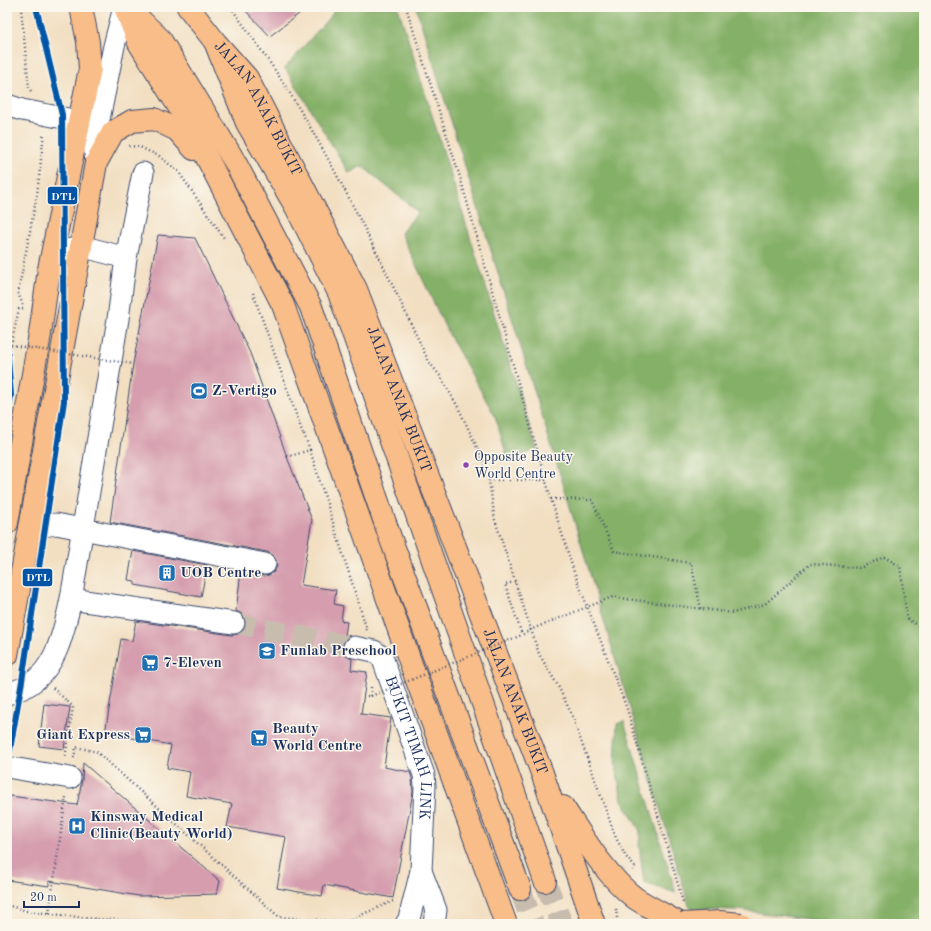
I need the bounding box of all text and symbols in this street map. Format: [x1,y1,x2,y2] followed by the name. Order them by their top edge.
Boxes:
[211,39,304,178] street label: JALAN ANAK BUKIT
[47,186,78,205] line badge: DTL
[51,192,75,203] text: DTL
[364,324,433,474] street label: JALAN ANAK BUKIT
[189,381,209,401] sports icon: Z-Vertigo
[212,384,277,399] place label: Z-Vertigo
[474,450,574,481] place label: Opposite Beauty World Centre
[461,460,471,470] marker: Opposite Beauty World Centre
[157,563,177,583] building icon: UOB Centre
[180,566,261,581] place label: UOB Centre
[22,568,53,587] line badge: DTL
[26,573,50,584] text: DTL
[480,627,549,777] street label: JALAN ANAK BUKIT
[257,641,277,661] school or university icon: Funlab Preschool
[280,644,397,659] place label: Funlab Preschool
[140,653,160,673] supermarket icon: 7-Eleven
[163,656,222,671] place label: 7-Eleven
[382,674,433,820] street label: BUKIT TIMAH LINK
[272,722,362,754] place label: Beauty World Centre
[133,725,153,745] supermarket icon: Giant Express
[36,728,130,743] place label: Giant Express
[249,728,269,748] supermarket icon: Beauty World Centre
[90,810,232,842] place label: Kinsway Medical Clinic(Beauty World)
[67,816,87,836] hospital icon: Kinsway Medical Clinic(Beauty World)
[24,883,79,909] scale bar
[30,892,57,904] text: 20 m

